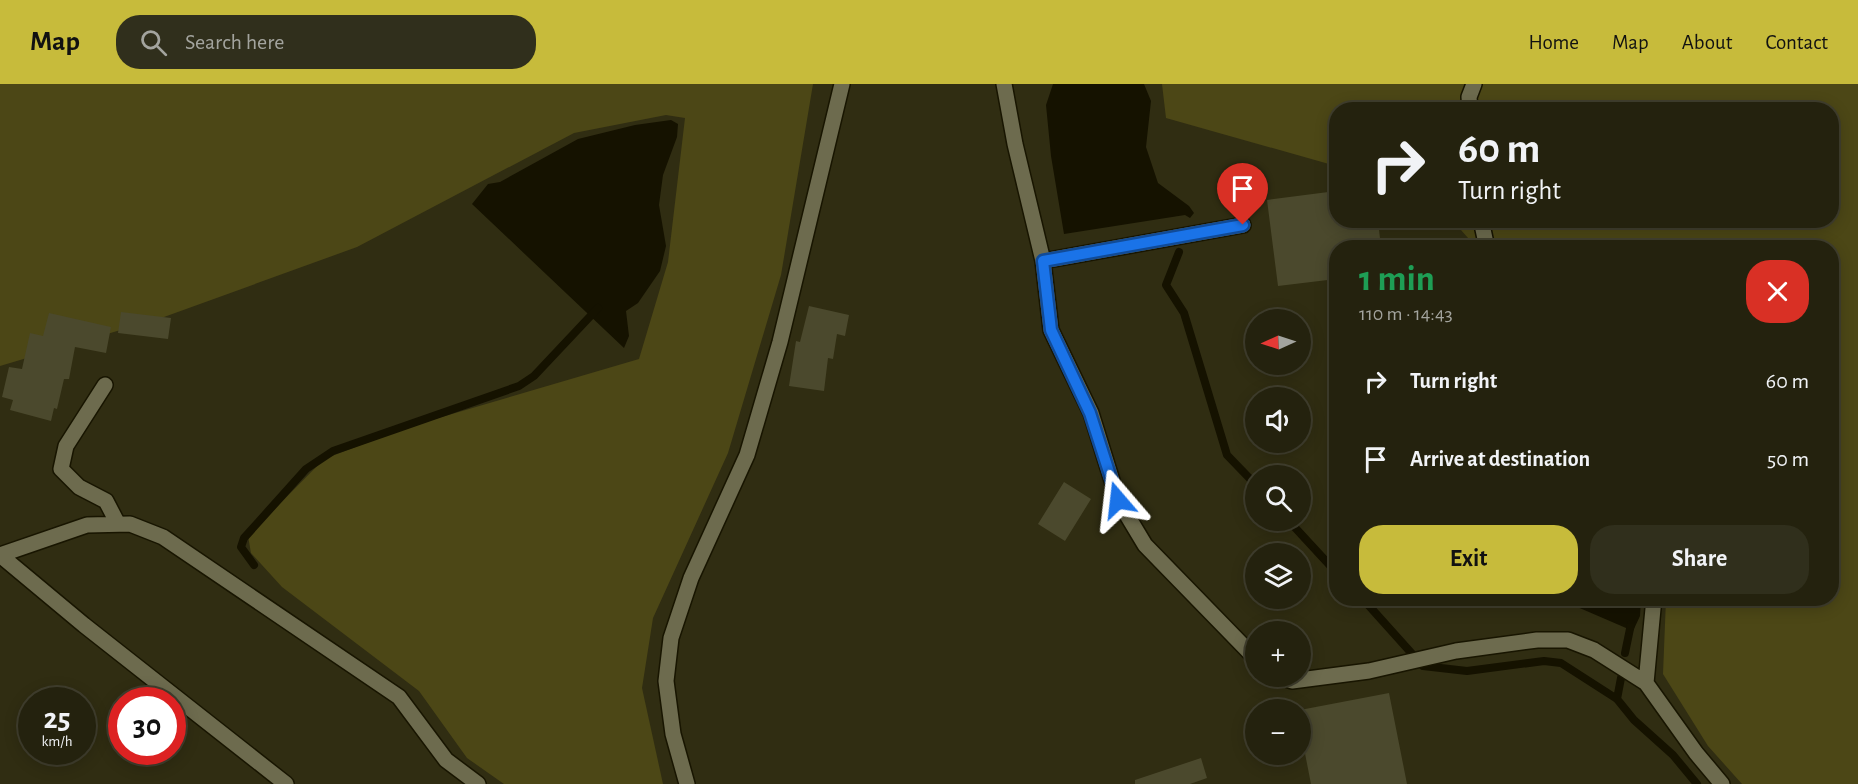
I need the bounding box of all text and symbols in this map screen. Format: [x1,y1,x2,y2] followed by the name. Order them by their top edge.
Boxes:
[116,15,536,69] search box
[137,26,170,59] icon: search
[30,28,80,56] text: Map
[185,31,284,53] text: Search here
[1528,32,1579,53] text: Home
[1612,32,1649,53] text: Map
[1682,32,1732,53] text: About
[1765,32,1828,53] text: Contact
[1359,126,1437,204] icon: right
[1458,128,1540,170] text: 60 m
[1217,163,1268,225] pin
[1226,172,1259,205] icon: arrive
[1458,177,1561,204] text: Turn right
[1746,260,1809,323] button: close
[1359,261,1435,297] text: 1 min
[1359,304,1453,324] text: 110 m · 14:43
[1245,309,1311,375] north arrow
[1245,309,1311,765] map controls
[1359,365,1392,398] icon: right
[1410,370,1497,392] text: Turn right
[1766,370,1809,392] text: 60 m
[1245,387,1311,453] button: sound
[1359,443,1392,476] icon: arrive
[1410,448,1590,470] text: Arrive at destination
[1767,448,1809,470] text: 50 m
[1245,465,1311,531] button: search
[1086,468,1150,532] position arrow
[1359,525,1578,594] button: Exit
[1590,525,1809,594] button: Share
[1245,543,1311,609] button: layers
[1245,621,1311,687] button: +
[108,687,186,765] speed limit sign: 30
[1245,699,1311,765] button: −
[43,704,71,734] text: 25
[42,734,72,749] text: km/h

